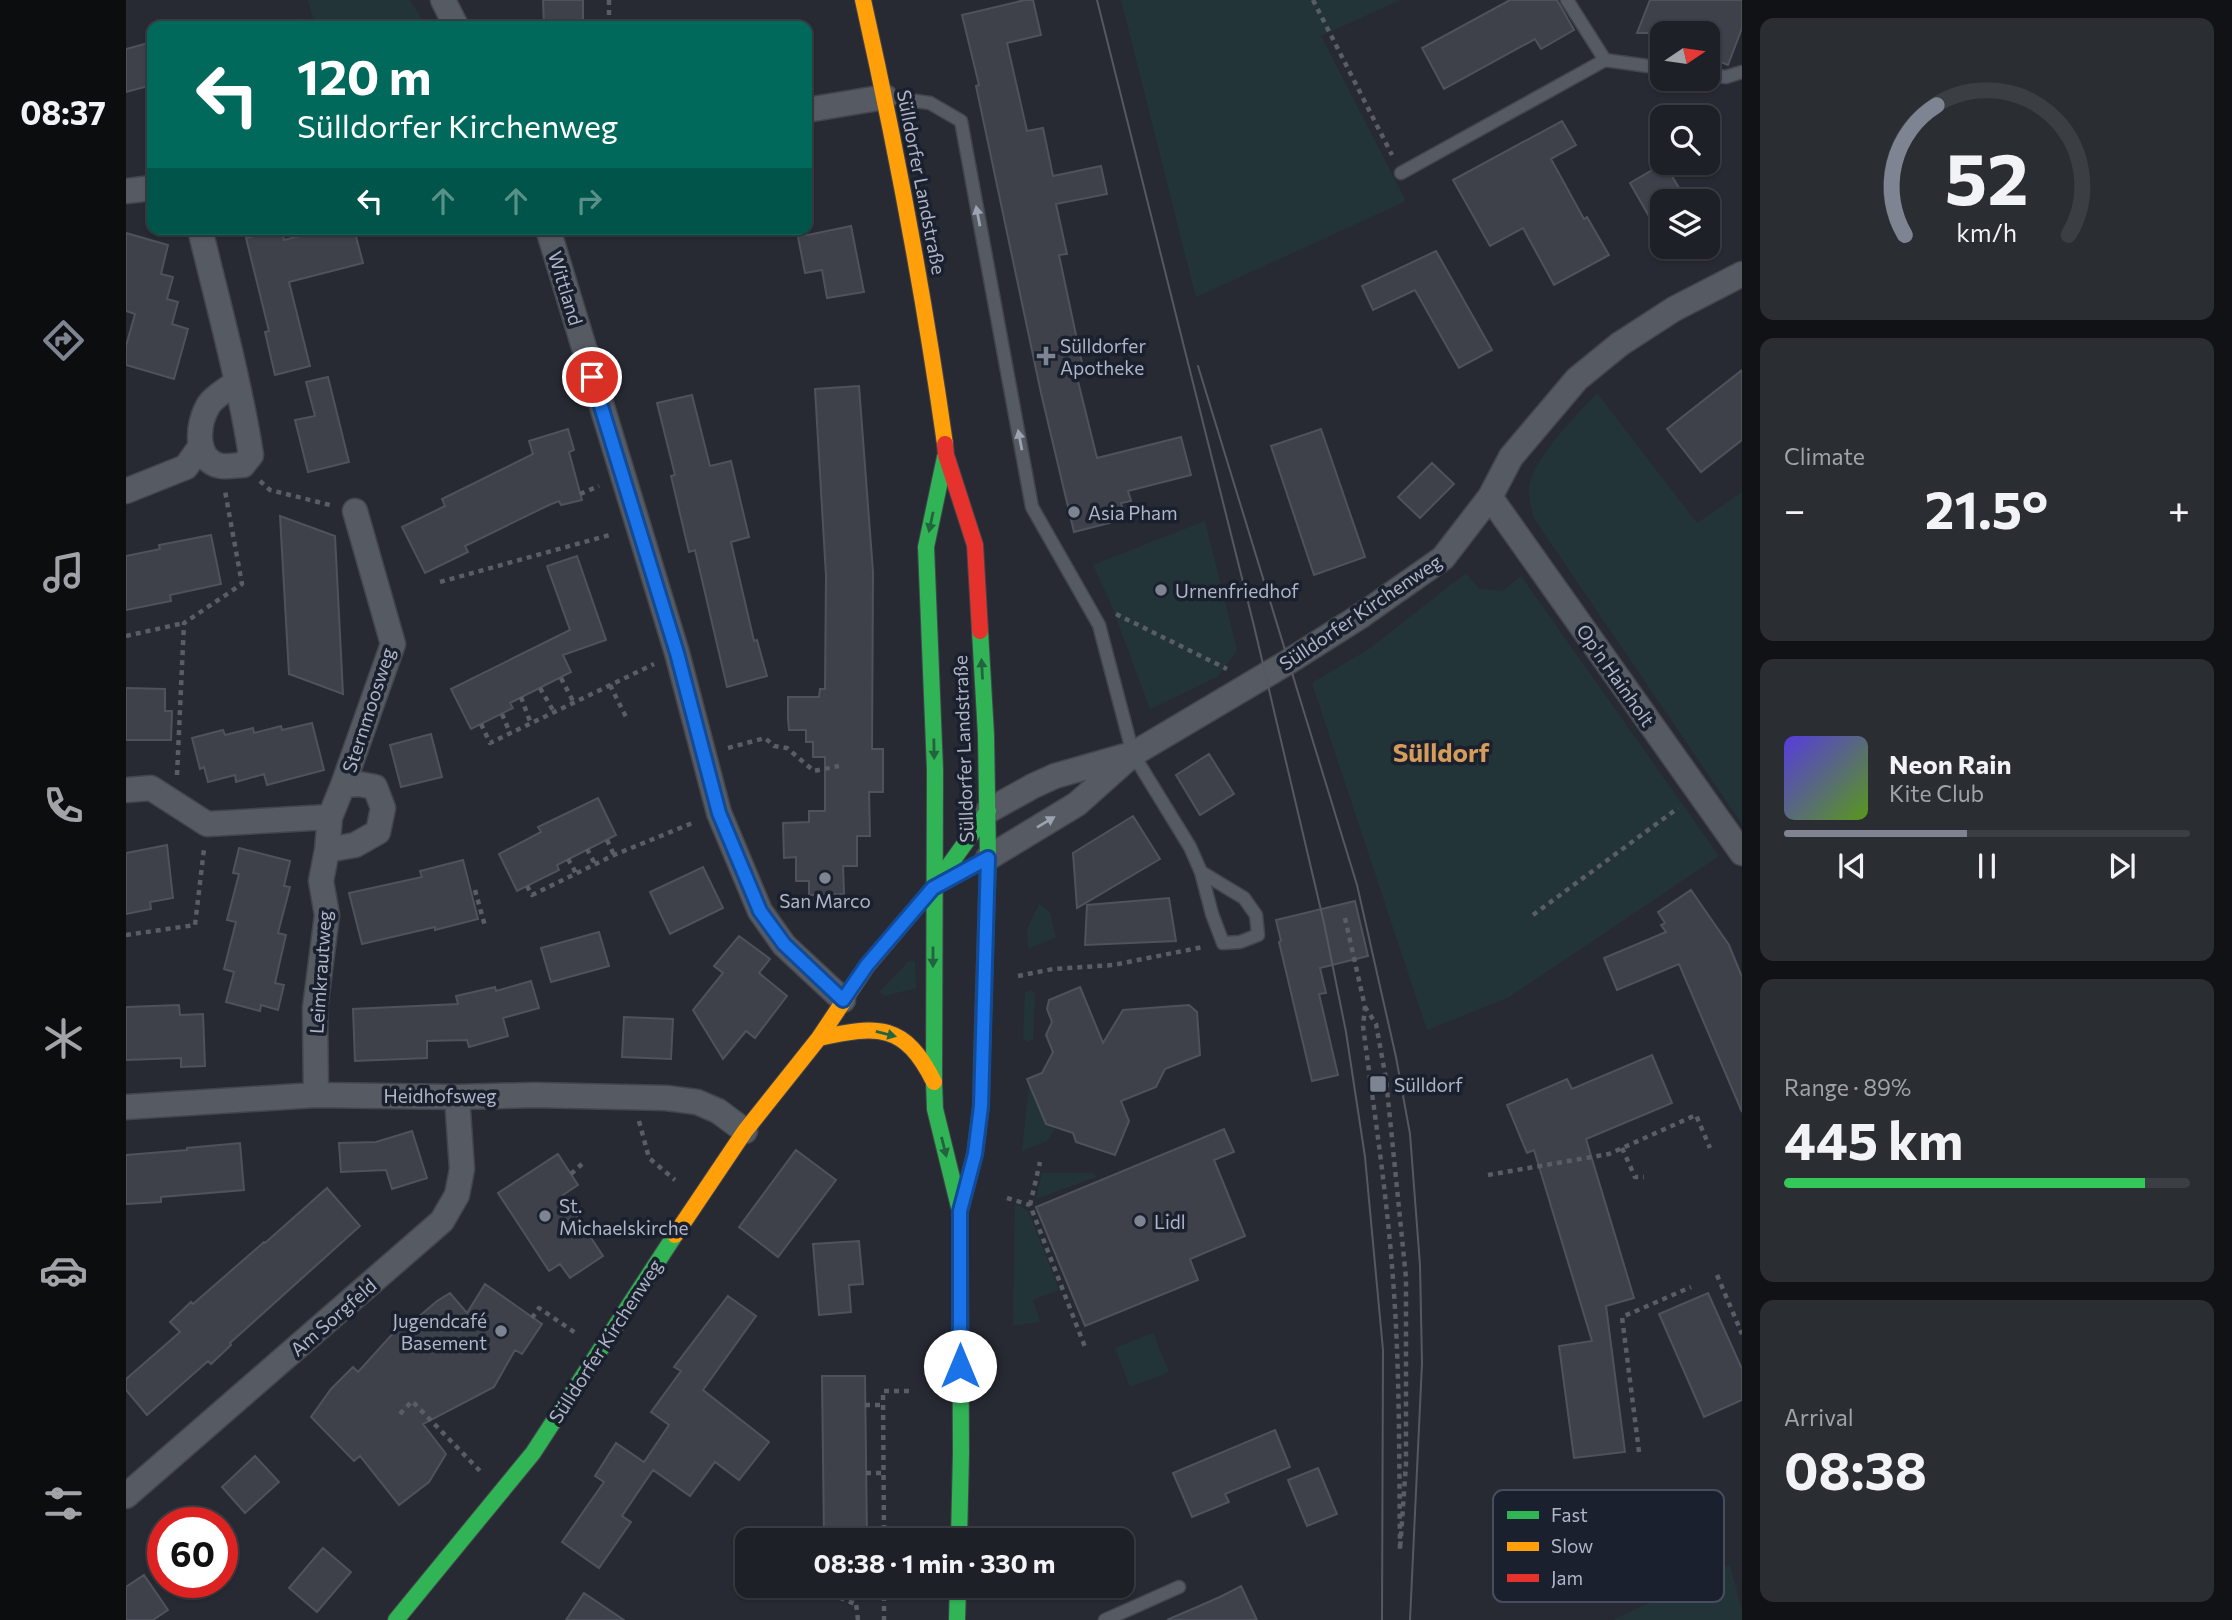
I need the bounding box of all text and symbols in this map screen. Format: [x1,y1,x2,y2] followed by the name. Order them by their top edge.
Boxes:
[1650,21,1720,91] north arrow
[1650,21,1720,259] map controls
[297,45,431,105] text: 120 m
[182,49,273,140] icon: left
[893,88,951,276] street label: Sülldorfer Landstraße
[20,92,106,132] text: 08:37
[297,105,618,145] text: Sülldorfer Kirchenweg
[1650,105,1720,175] button: search
[1945,132,2029,221] text: 52
[351,182,389,220] icon: left
[424,182,462,220] icon: ahead
[497,182,535,220] icon: ahead
[570,182,608,220] icon: right
[1650,189,1720,259] button: layers
[973,205,984,227] one-way arrow
[1957,217,2017,247] text: km/h
[544,248,588,328] street label: Wittland
[39,316,88,365] icon: directions
[1060,334,1146,379] place label: Sülldorfer Apotheke
[562,347,622,407] pin
[1038,348,1054,364] marker: Sülldorfer Apotheke
[573,358,611,396] icon: arrive
[1014,429,1025,451] one-way arrow
[1784,442,1865,470] text: Climate
[1925,476,2048,540] text: 21.5°
[1784,485,1806,532] text: −
[2168,485,2190,532] text: +
[1088,501,1178,524] place label: Asia Pham
[1066,504,1082,520] marker: Asia Pham
[926,511,937,533] one-way arrow
[39,548,88,597] icon: music
[1275,549,1445,675] street label: Sülldorfer Kirchenweg
[1175,579,1299,602] place label: Urnenfriedhof
[1153,582,1169,598] marker: Urnenfriedhof
[1572,619,1660,731] street label: Op'n Hainholt
[337,645,399,775] street label: Sternmoosweg
[948,655,978,843] street label: Sülldorfer Landstraße
[976,658,987,680] one-way arrow
[1393,736,1490,767] district label: Sülldorf
[928,738,940,760] one-way arrow
[1889,748,2012,779] text: Neon Rain
[1889,779,1984,807] text: Kite Club
[39,781,88,830] icon: phone
[1037,816,1056,829] one-way arrow
[1833,847,1871,885] icon: previous
[1968,847,2006,885] icon: pause
[2103,847,2141,885] icon: next
[817,870,833,886] marker: San Marco
[779,889,871,912] place label: San Marco
[304,910,336,1034] street label: Leimkrautweg
[927,946,939,968] one-way arrow
[39,1014,88,1063] icon: climate
[875,1029,897,1040] one-way arrow
[1394,1073,1463,1096] place label: Sülldorf
[1784,1073,1911,1101] text: Range · 89%
[1368,1074,1388,1094] marker: Sülldorf
[383,1084,497,1107] street label: Heidhofsweg
[1784,1107,1963,1171] text: 445 km
[939,1136,950,1158] one-way arrow
[559,1194,689,1239] place label: St. Michaelskirche
[537,1208,553,1224] marker: St. Michaelskirche
[1154,1210,1186,1233] place label: Lidl
[1132,1213,1148,1229] marker: Lidl
[39,1246,88,1295] icon: car
[543,1255,667,1427] street label: Sülldorfer Kirchenweg
[285,1273,381,1361] street label: Am Sorgfeld
[392,1309,487,1354] place label: Jugendcafé Basement
[493,1323,509,1339] marker: Jugendcafé Basement
[923,1329,997,1403] position arrow
[1784,1403,1854,1431] text: Arrival
[1784,1437,1927,1501] text: 08:38
[39,1479,88,1528] icon: filters
[1493,1490,1724,1602] legend
[1551,1503,1588,1526] text: Fast
[147,1507,238,1598] speed limit sign: 60
[1551,1534,1593,1557] text: Slow
[814,1547,1055,1578] text: 08:38 · 1 min · 330 m
[1551,1566,1583,1589] text: Jam

